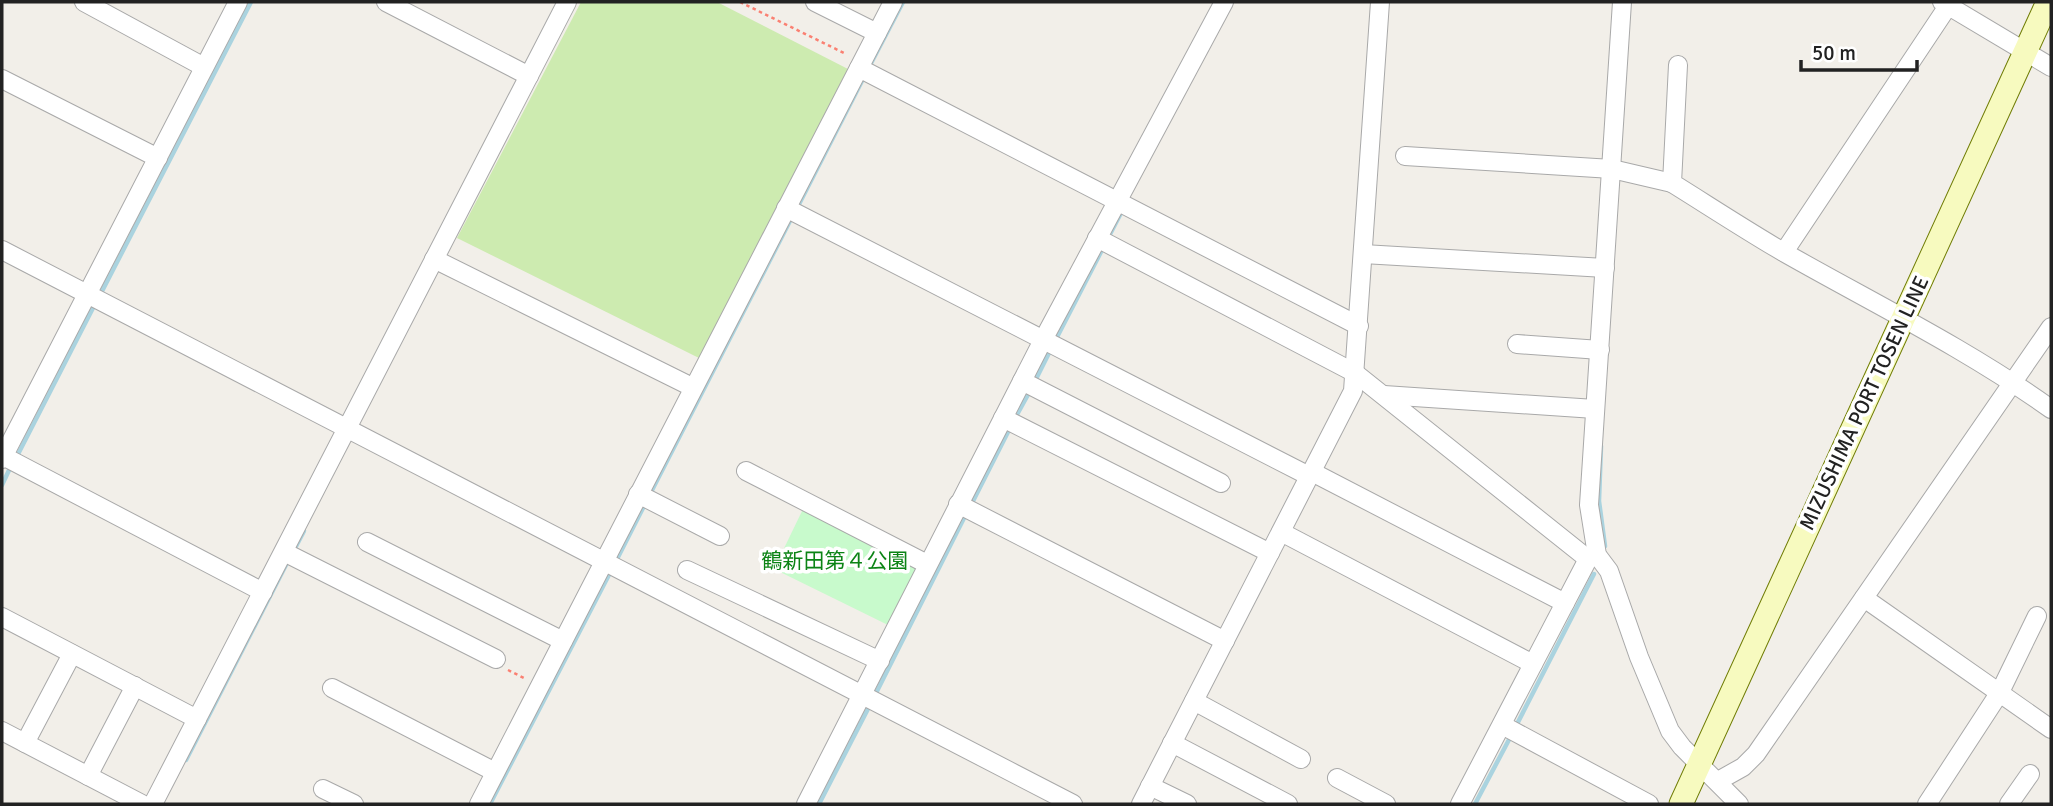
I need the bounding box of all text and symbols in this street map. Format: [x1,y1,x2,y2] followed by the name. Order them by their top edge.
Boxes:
[1801,28,1916,72] scale bar
[1812,40,1856,66] text: 50 m
[1794,272,1934,534] street label: MIZUSHIMA PORT TOSEN LINE
[762,548,909,574] park label: 鶴新田第４公園

